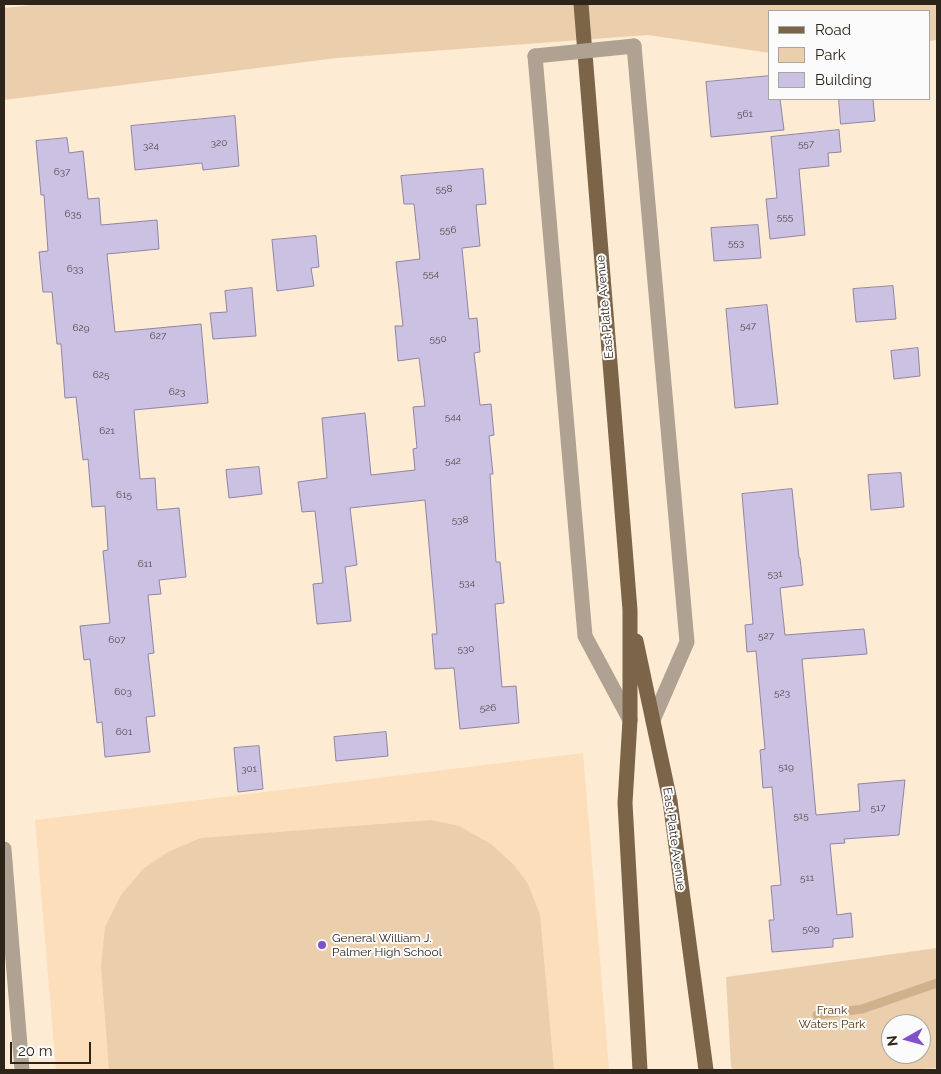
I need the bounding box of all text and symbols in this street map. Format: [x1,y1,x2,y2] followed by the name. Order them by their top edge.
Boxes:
[768,10,931,100] legend
[815,21,851,39] text: Road
[815,46,846,64] text: Park
[815,71,872,89] text: Building
[737,108,753,120] house number: 561
[211,137,227,149] house number: 320
[798,138,814,150] house number: 557
[143,140,159,152] house number: 324
[54,166,70,178] house number: 637
[436,183,452,195] house number: 558
[65,208,81,220] house number: 635
[777,211,793,223] house number: 555
[440,224,456,236] house number: 556
[728,237,744,249] house number: 553
[593,255,617,359] street label: East Platte Avenue
[67,263,83,275] house number: 633
[423,268,439,280] house number: 554
[740,320,756,332] house number: 547
[72,322,90,334] house number: 629
[150,330,166,342] house number: 627
[429,333,447,345] house number: 550
[93,369,109,381] house number: 625
[169,386,185,398] house number: 623
[445,411,461,423] house number: 544
[99,425,115,437] house number: 621
[445,455,461,467] house number: 542
[116,489,132,501] house number: 615
[452,514,468,526] house number: 538
[138,558,152,570] house number: 611
[767,568,783,580] house number: 531
[459,577,475,589] house number: 534
[758,630,774,642] house number: 527
[108,634,126,646] house number: 607
[458,643,474,655] house number: 530
[114,686,132,698] house number: 603
[774,687,790,699] house number: 523
[480,702,496,714] house number: 526
[116,726,132,738] house number: 601
[778,761,794,773] house number: 519
[241,763,257,775] house number: 301
[660,786,688,892] street label: East Platte Avenue
[870,802,886,814] house number: 517
[793,810,809,822] house number: 515
[800,872,814,884] house number: 511
[802,923,820,935] house number: 509
[332,931,442,959] place label: General William J. Palmer High School
[316,939,328,951] marker: General William J. Palmer High School
[799,1003,865,1031] park label: Frank Waters Park
[881,1014,931,1064] north arrow
[12,1032,94,1064] scale bar
[884,1034,901,1047] text: N
[18,1042,53,1060] text: 20 m

